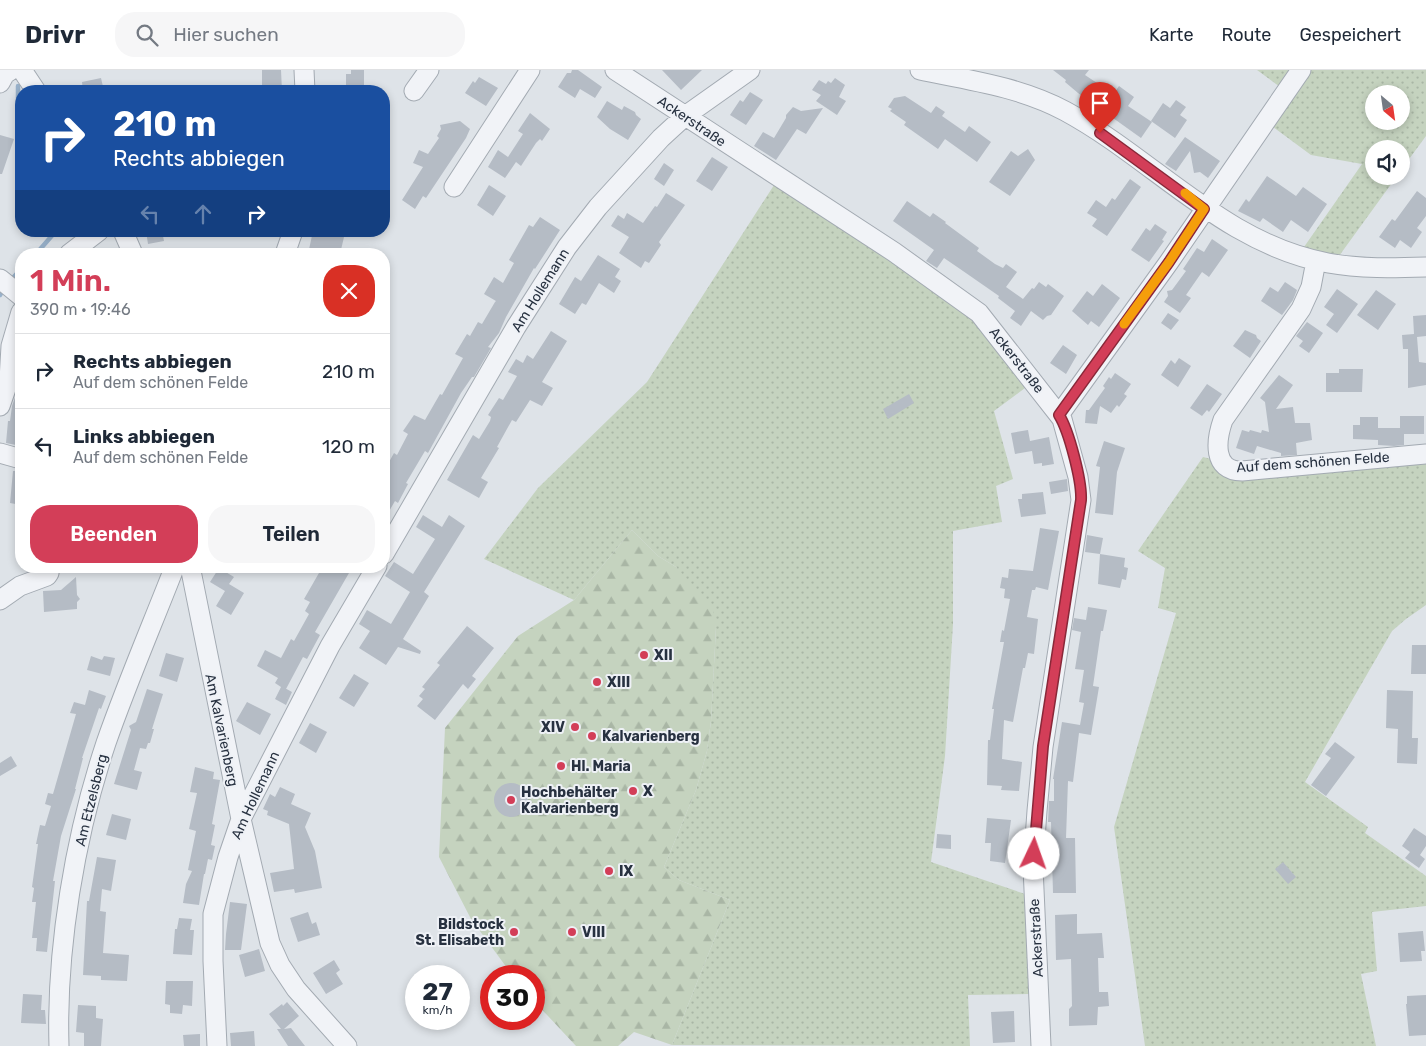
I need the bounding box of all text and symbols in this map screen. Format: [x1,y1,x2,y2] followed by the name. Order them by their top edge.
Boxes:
[115,12,465,57] search box
[25,21,85,49] text: Drivr
[133,21,161,49] icon: search
[173,23,279,46] text: Hier suchen
[1149,24,1193,46] text: Karte
[1221,24,1271,46] text: Route
[1299,24,1401,46] text: Gespeichert
[1079,82,1121,133] pin
[1365,85,1410,130] north arrow
[1365,85,1410,185] map controls
[1086,89,1114,117] icon: arrive
[654,92,729,151] street label: Ackerstraße
[113,103,216,145] text: 210 m
[30,105,95,170] icon: right
[1365,140,1410,185] button: sound
[113,145,285,172] text: Rechts abbiegen
[136,200,164,228] icon: left
[189,200,217,228] icon: ahead
[242,200,270,228] icon: right
[508,245,573,335] street label: Am Hollemann
[30,263,111,299] text: 1 Min.
[323,265,375,317] button: close
[30,300,131,319] text: 390 m · 19:46
[986,324,1048,397] street label: Ackerstraße
[73,350,232,373] text: Rechts abbiegen
[30,357,58,385] icon: right
[322,360,375,383] text: 210 m
[73,373,248,392] text: Auf dem schönen Felde
[73,425,215,448] text: Links abbiegen
[30,432,58,460] icon: left
[322,435,375,458] text: 120 m
[73,448,248,467] text: Auf dem schönen Felde
[1236,449,1390,476] street label: Auf dem schönen Felde
[30,505,198,563] button: Beenden
[208,505,375,563] button: Teilen
[654,647,673,664] place label: XII
[638,649,650,661] marker: XII
[201,672,242,788] street label: Am Kalvarienberg
[607,674,630,691] place label: XIII
[591,676,603,688] marker: XIII
[541,719,565,736] place label: XIV
[569,721,581,733] marker: XIV
[602,728,700,745] place label: Kalvarienberg
[586,730,598,742] marker: Kalvarienberg
[228,749,283,842] street label: Am Hollemann
[72,752,111,848] street label: Am Etzelsberg
[571,758,631,775] place label: Hl. Maria
[555,760,567,772] marker: Hl. Maria
[643,783,653,800] place label: X
[521,784,619,817] place label: Hochbehälter Kalvarienberg
[627,785,639,797] marker: X
[505,794,517,806] marker: Hochbehälter Kalvarienberg
[1007,827,1059,879] position arrow
[619,863,634,880] place label: IX
[603,865,615,877] marker: IX
[1026,898,1047,978] street label: Ackerstraße
[415,916,505,949] place label: Bildstock St. Elisabeth
[582,924,605,941] place label: VIII
[508,926,520,938] marker: Bildstock St. Elisabeth
[566,926,578,938] marker: VIII
[480,965,545,1030] speed limit sign: 30
[422,977,453,1006] text: 27
[423,1003,452,1017] text: km/h

